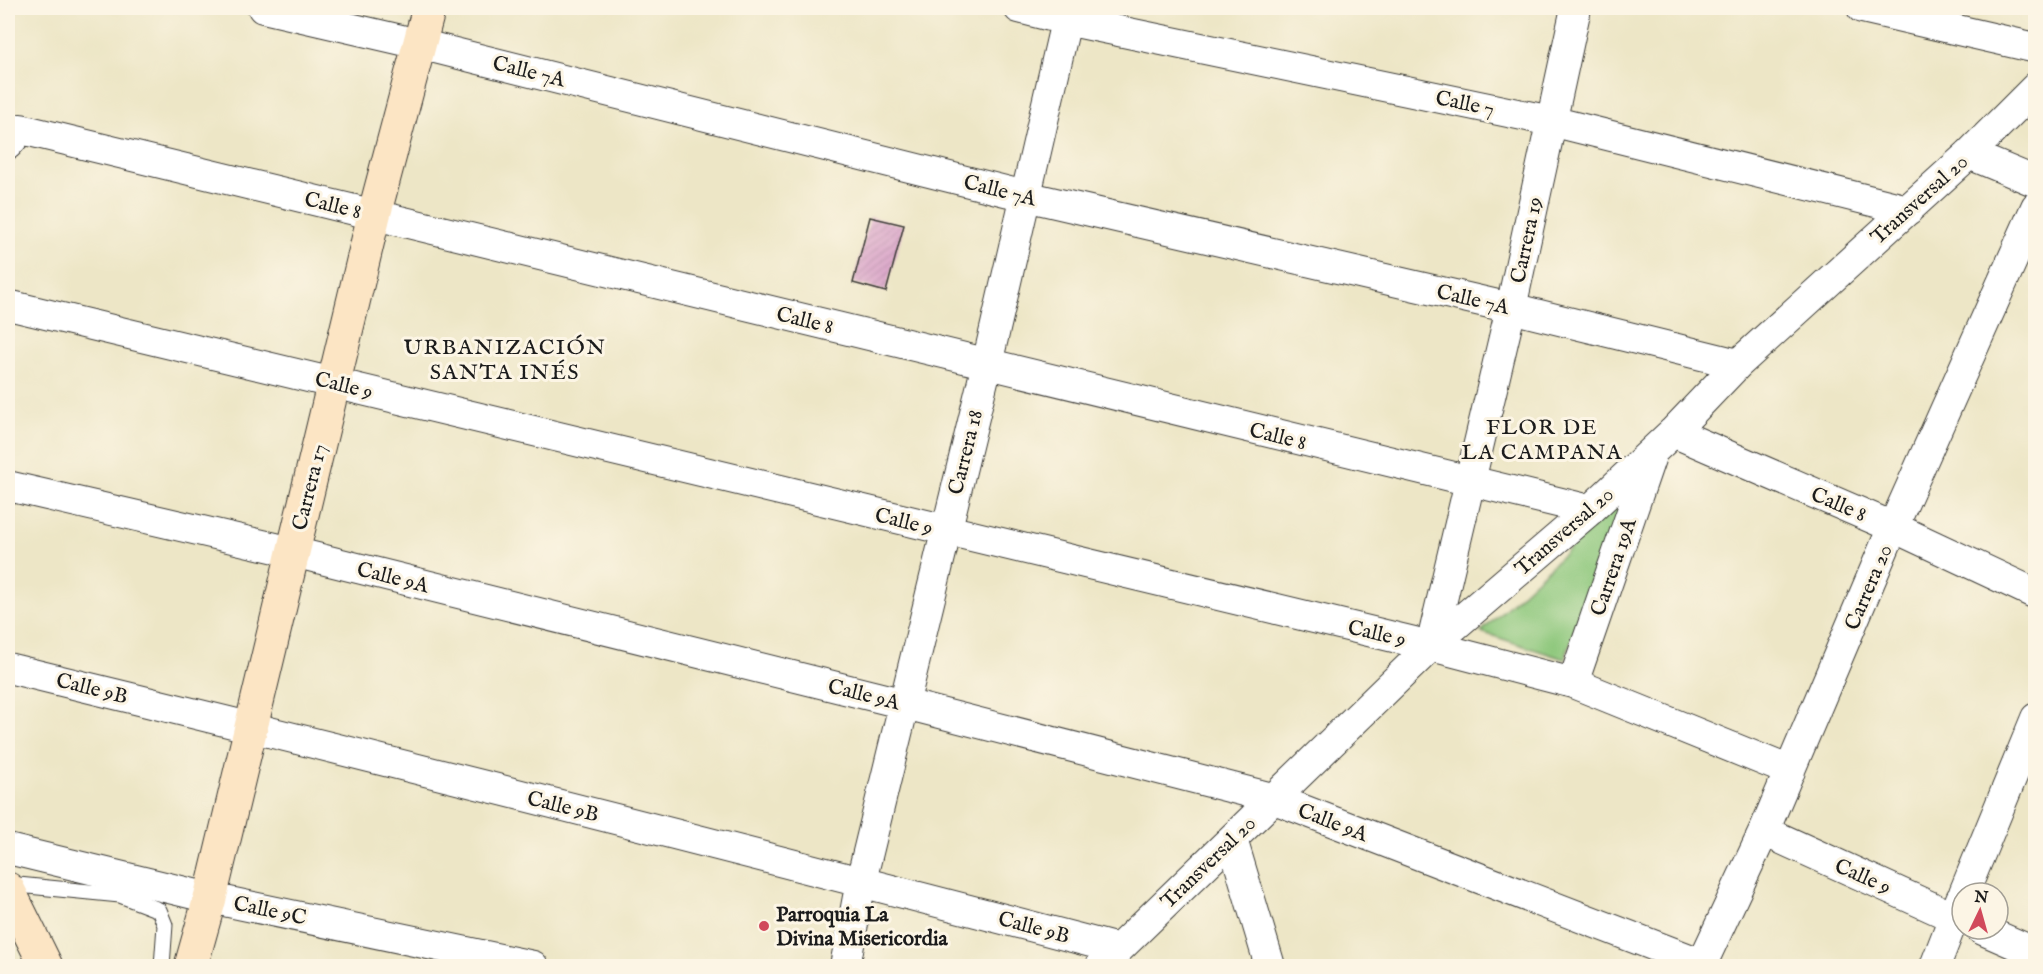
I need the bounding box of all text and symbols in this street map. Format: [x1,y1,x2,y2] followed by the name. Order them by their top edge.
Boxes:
[490,50,568,95] street label: Calle 7A
[1433,85,1497,124] street label: Calle 7
[1865,149,1975,251] street label: Transversal 20
[961,169,1039,214] street label: Calle 7A
[301,186,364,227] street label: Calle 8
[1505,195,1550,286] street label: Carrera 19
[1434,279,1512,322] street label: Calle 7A
[773,301,836,342] street label: Calle 8
[403,334,607,387] district label: URBANIZACIÓN SANTA INÉS
[312,366,375,407] street label: Calle 9
[943,407,990,498] street label: Carrera 18
[1461,414,1623,467] district label: FLOR DE LA CAMPANA
[1246,417,1309,458] street label: Calle 8
[287,441,334,533] street label: Carrera 17
[1510,482,1620,583] street label: Transversal 20
[1806,482,1870,529] street label: Calle 8
[872,502,935,543] street label: Calle 9
[1585,514,1644,620] street label: Carrera 19A
[1839,541,1900,635] street label: Carrera 20
[354,557,432,601] street label: Calle 9A
[1345,615,1408,654] street label: Calle 9
[53,668,130,711] street label: Calle 9B
[825,674,903,718] street label: Calle 9A
[524,786,601,829] street label: Calle 9B
[1294,798,1372,849] street label: Calle 9A
[1156,811,1263,915] street label: Transversal 20
[1830,853,1895,902] street label: Calle 9
[1950,881,2010,941] north arrow
[1972,887,1989,909] text: N
[231,891,309,932] street label: Calle 9C
[776,902,949,953] place label: Parroquia La Divina Misericordia
[995,906,1072,951] street label: Calle 9B
[757,919,771,933] marker: Parroquia La Divina Misericordia

